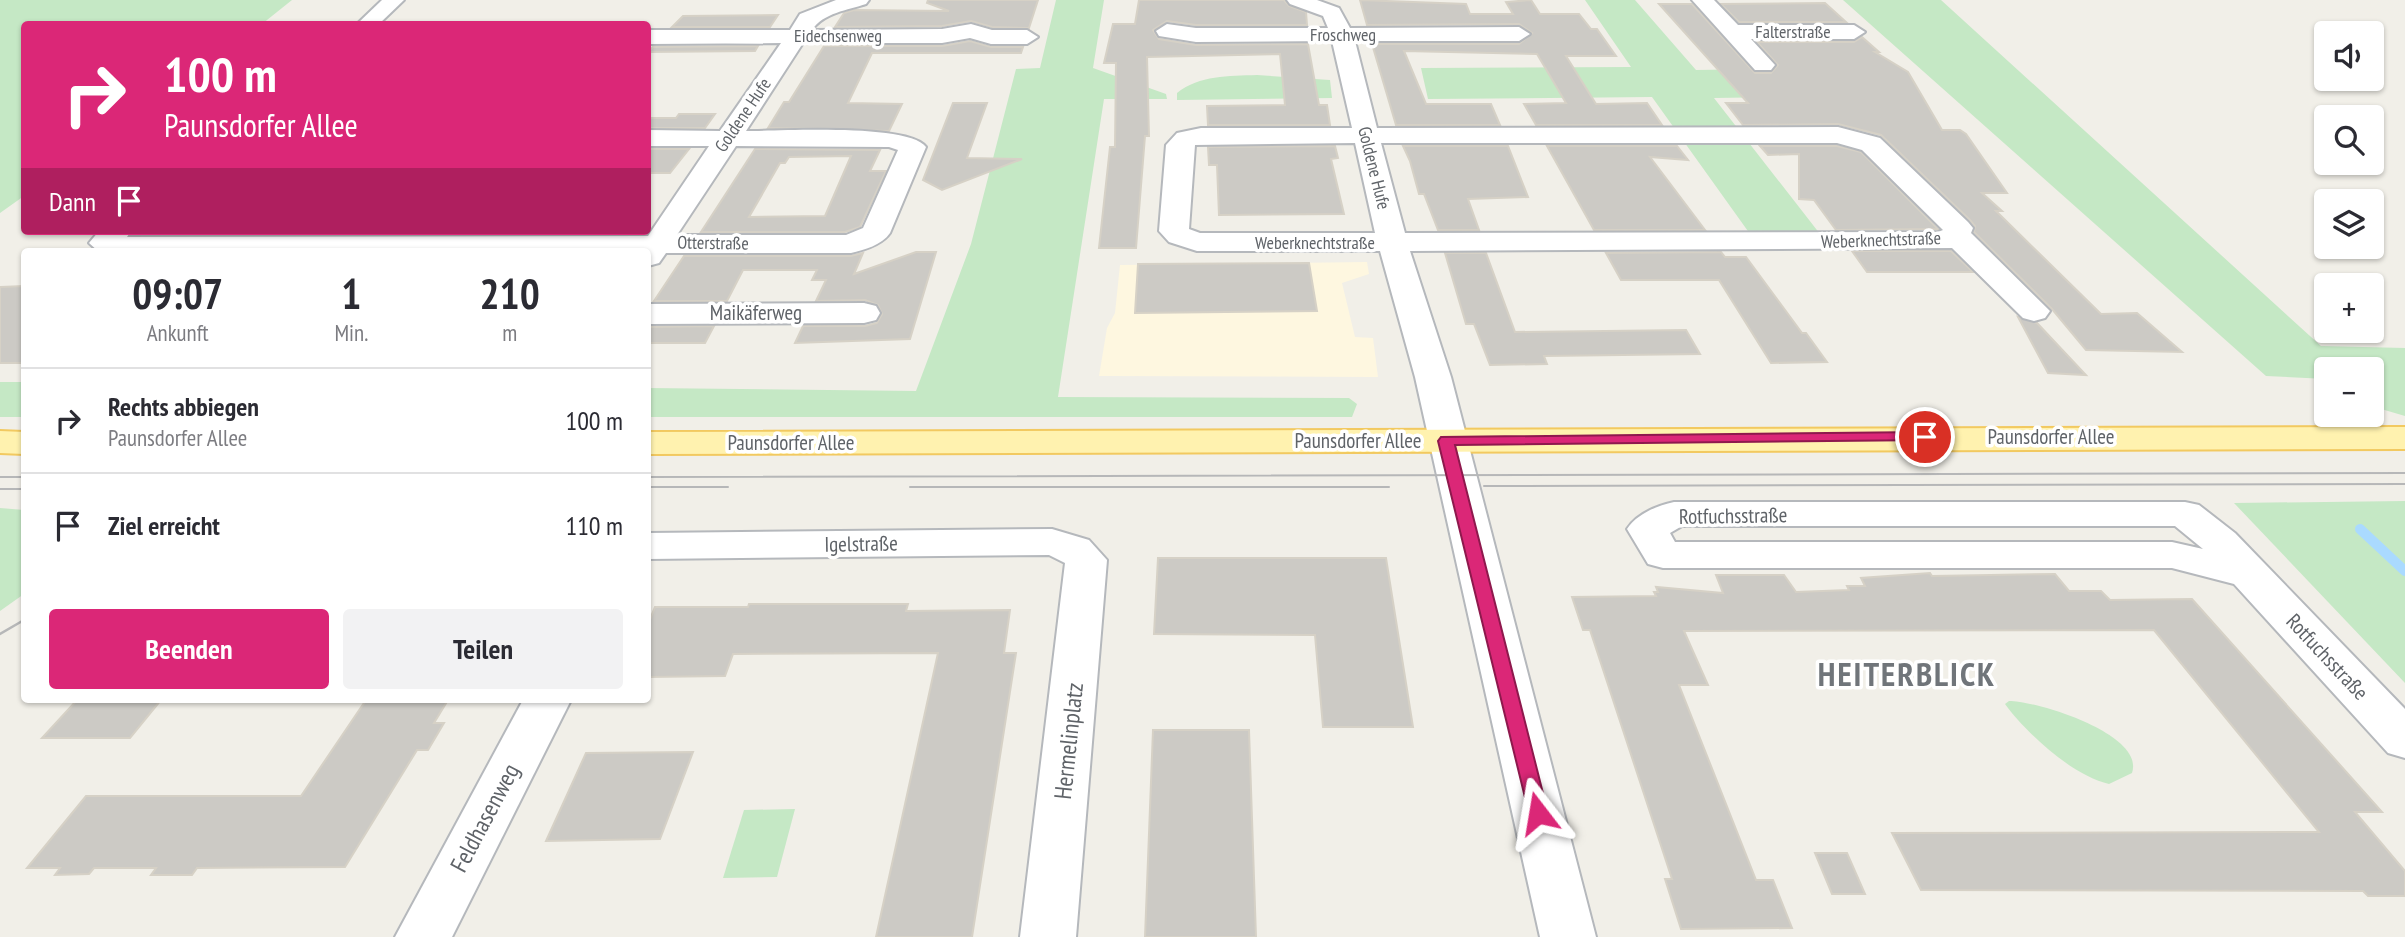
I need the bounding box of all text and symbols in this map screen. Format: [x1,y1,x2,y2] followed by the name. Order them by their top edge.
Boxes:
[1755,20,1831,43] street label: Falterstraße
[2314,21,2384,427] map controls
[2314,21,2384,91] button: sound
[1310,23,1376,46] street label: Froschweg
[794,24,882,47] street label: Eidechsenweg
[164,42,277,106] text: 100 m
[49,49,140,140] icon: right
[709,73,776,156] street label: Goldene Hufe
[164,104,358,146] text: Paunsdorfer Allee
[2314,105,2384,175] button: search
[1353,124,1396,212] street label: Goldene Hufe
[110,182,148,220] icon: arrive
[49,185,96,218] text: Dann
[2314,189,2384,259] button: layers
[1821,226,1941,253] street label: Weberknechtstraße
[677,230,749,255] street label: Otterstraße
[1255,231,1375,254] street label: Weberknechtstraße
[132,266,223,321] text: 09:07
[341,266,361,321] text: 1
[480,266,540,321] text: 210
[2314,273,2384,343] button: +
[710,299,802,326] street label: Maikäferweg
[147,318,209,347] text: Ankunft
[334,318,368,347] text: Min.
[502,318,517,347] text: m
[2314,357,2384,427] button: −
[108,390,259,423] text: Rechts abbiegen
[49,402,87,440] icon: right
[565,404,623,437] text: 100 m
[1895,407,1955,467] pin
[1906,418,1944,456] icon: arrive
[108,423,247,452] text: Paunsdorfer Allee
[1987,423,2115,450] street label: Paunsdorfer Allee
[1294,427,1422,454] street label: Paunsdorfer Allee
[727,429,855,456] street label: Paunsdorfer Allee
[1679,501,1787,530] street label: Rotfuchsstraße
[49,507,87,545] icon: arrive
[108,509,220,542] text: Ziel erreicht
[565,509,623,542] text: 110 m
[824,529,898,558] street label: Igelstraße
[2281,608,2374,706] street label: Rotfuchsstraße
[49,609,329,689] button: Beenden
[343,609,623,689] button: Teilen
[1818,652,1996,695] district label: HEITERBLICK
[1047,681,1090,801] street label: Hermelinplatz
[443,758,526,877] street label: Feldhasenweg
[1501,776,1575,850] position arrow

